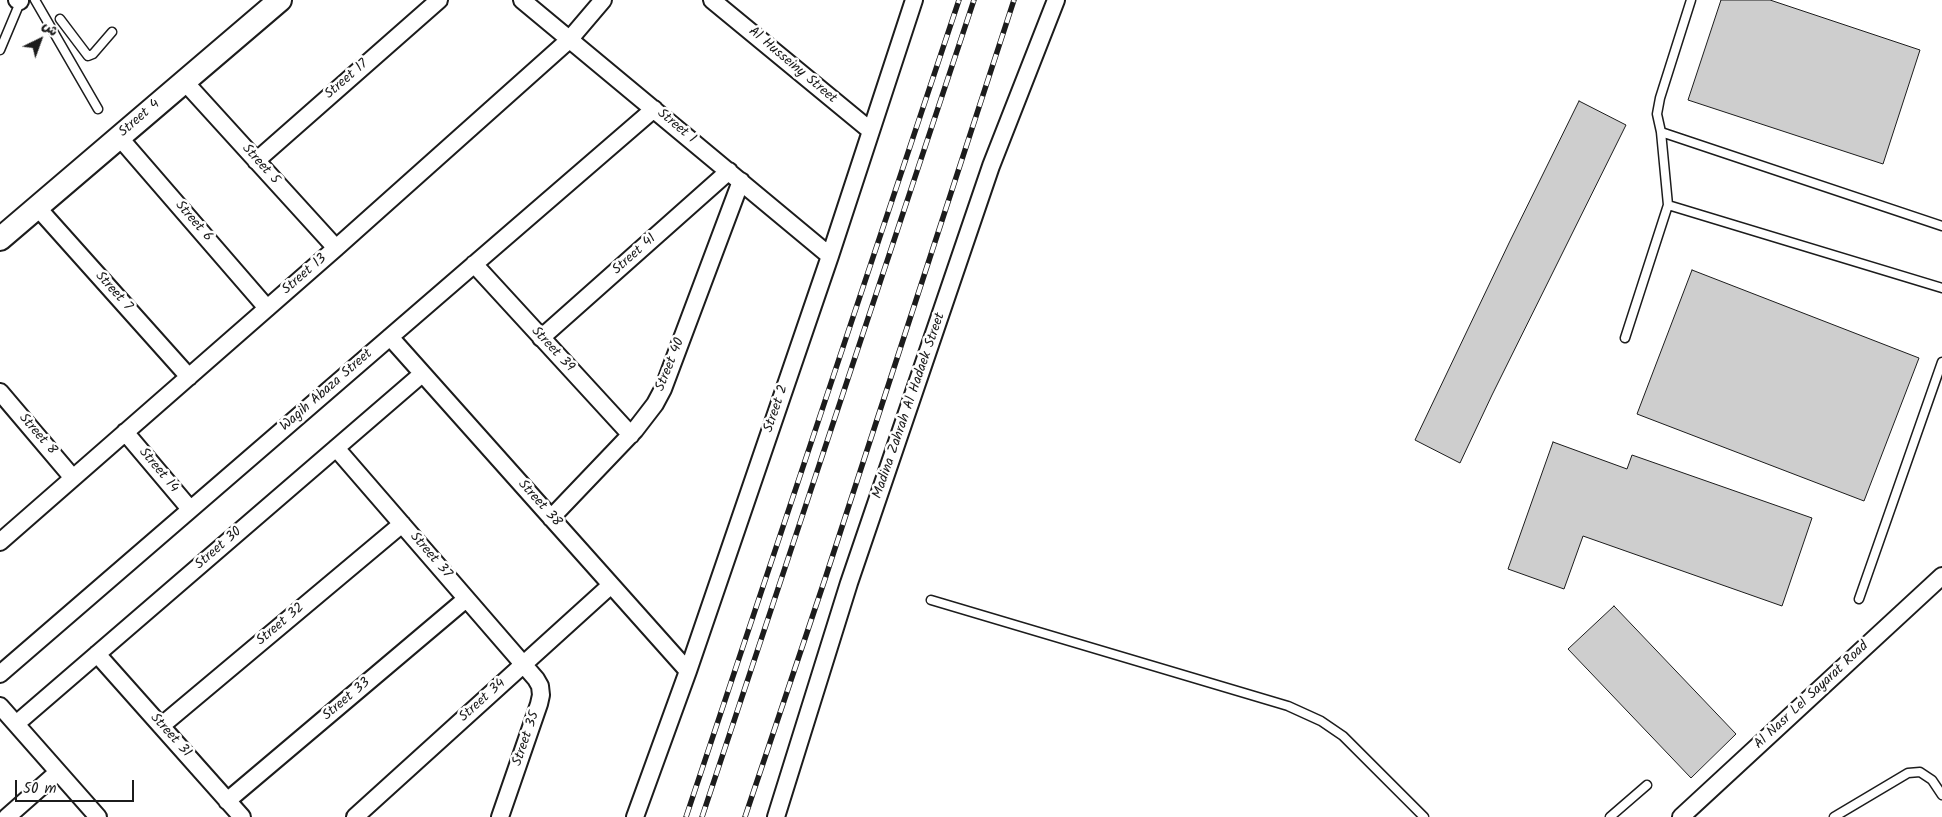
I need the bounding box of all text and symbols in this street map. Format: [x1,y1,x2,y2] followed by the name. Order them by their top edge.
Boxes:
[15,15,65,65] north arrow
[37,16,63,42] text: ش
[744,24,840,108] street label: Al Husseiny Street
[322,57,372,103] street label: Street 17
[116,97,164,141] street label: Street 4
[653,106,699,148] street label: Street 1
[237,141,283,189] street label: Street 5
[171,198,215,246] street label: Street 6
[610,231,660,279] street label: Street 41
[279,251,331,299] street label: Street 13
[91,269,135,315] street label: Street 7
[870,311,950,501] street label: Madina Zahrah Al Hadaek Street
[527,324,577,376] street label: Street 39
[653,336,689,394] street label: Street 40
[277,346,377,436] street label: Wagih Abaza Street
[761,383,793,435] street label: Street 2
[14,411,60,459] street label: Street 8
[134,445,182,497] street label: Street 14
[514,477,564,531] street label: Street 38
[192,524,246,574] street label: Street 30
[405,530,455,582] street label: Street 37
[254,600,308,650] street label: Street 32
[1751,639,1873,753] street label: Al Nasr Lel Sayarat Road
[320,675,374,725] street label: Street 33
[456,676,510,726] street label: Street 34
[510,709,544,769] street label: Street 35
[146,710,194,762] street label: Street 31
[18,770,136,802] scale bar
[23,777,57,801] text: 50 m

